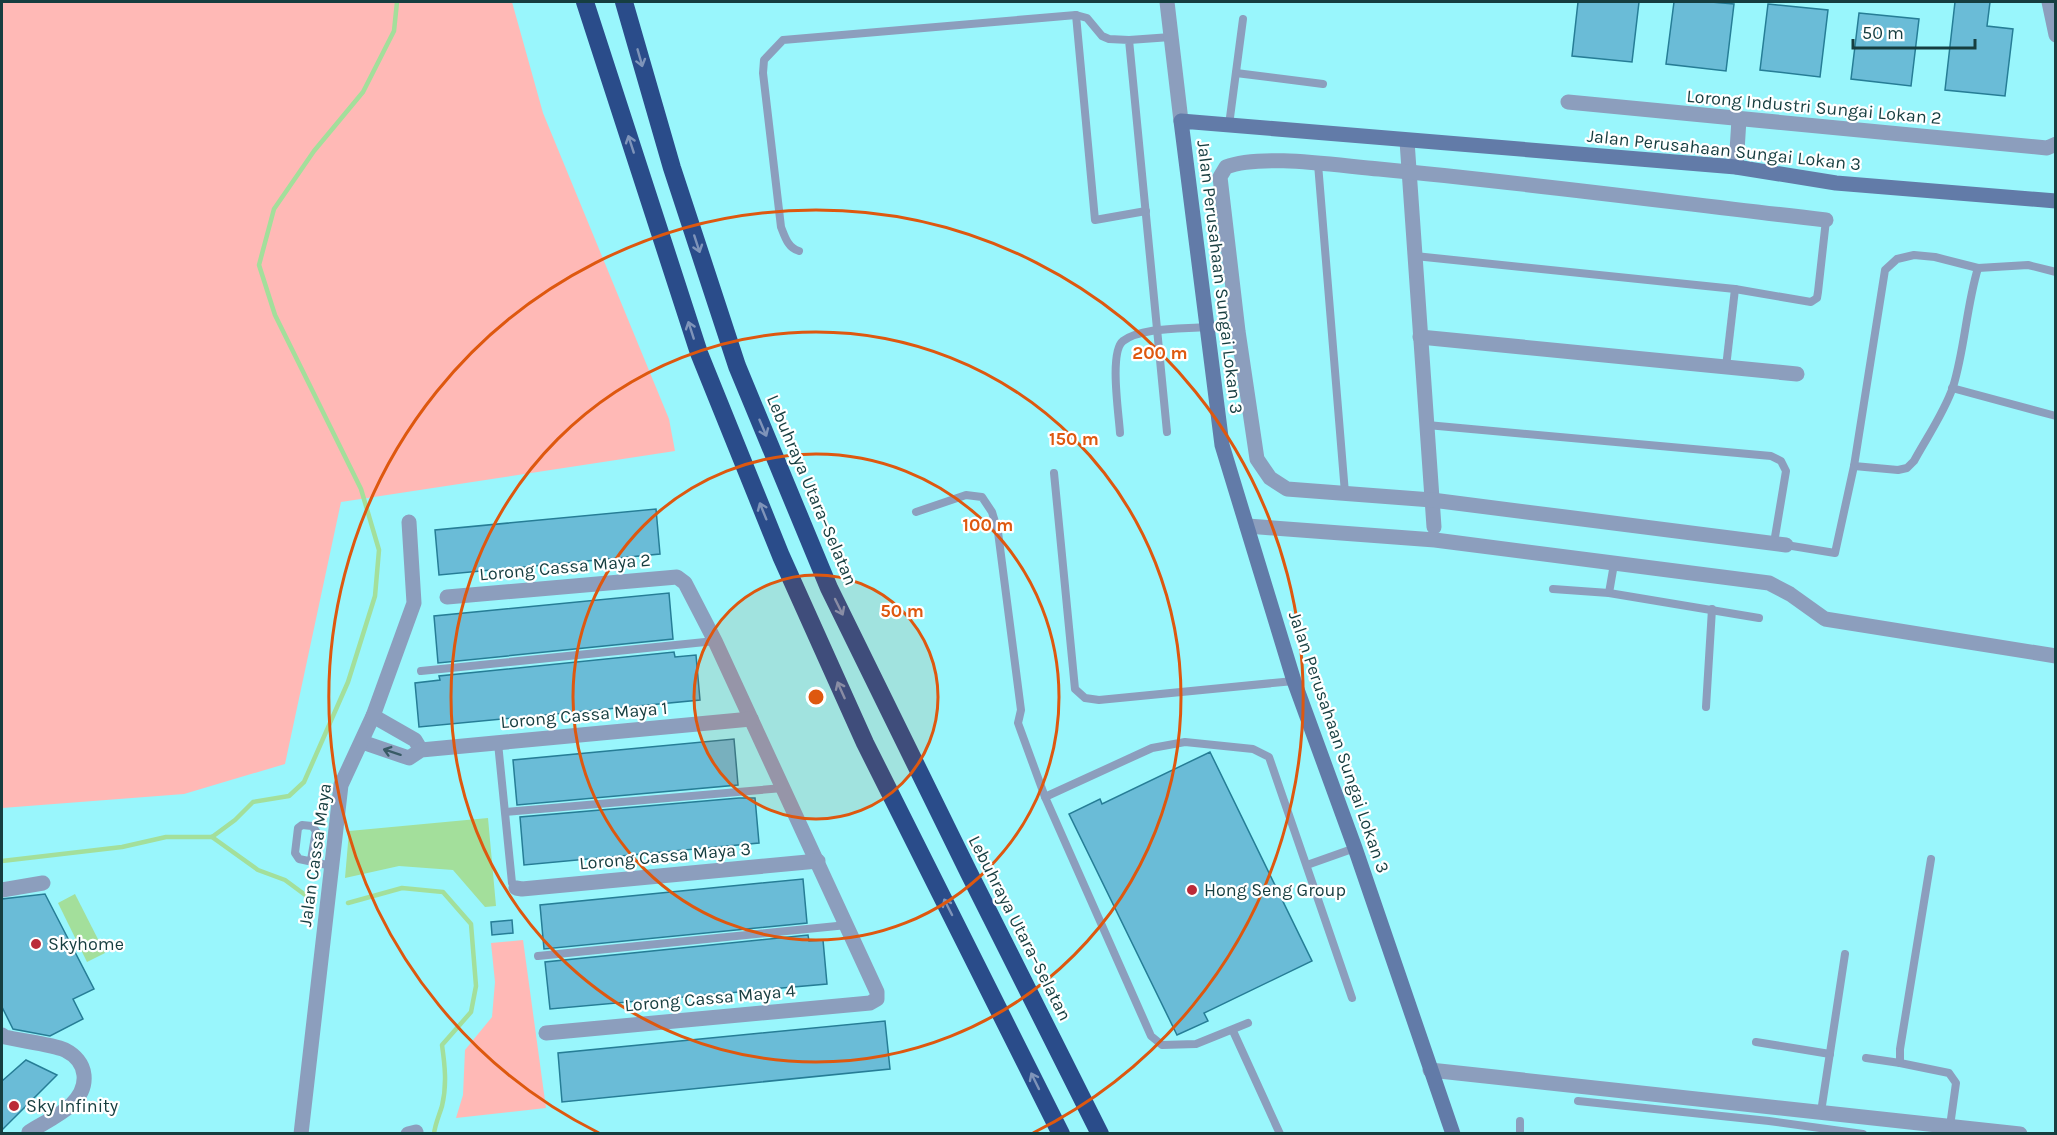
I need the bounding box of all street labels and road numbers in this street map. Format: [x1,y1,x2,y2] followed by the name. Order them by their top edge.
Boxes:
[1686,85,1942,129] street label: Lorong Industri Sungai Lokan 2
[1586,125,1862,175] street label: Jalan Perusahaan Sungai Lokan 3
[1192,139,1248,415] street label: Jalan Perusahaan Sungai Lokan 3
[762,391,862,589] street label: Lebuhraya Utara–Selatan
[478,549,652,585] street label: Lorong Cassa Maya 2
[1284,608,1394,876] street label: Jalan Perusahaan Sungai Lokan 3
[500,697,668,733] street label: Lorong Cassa Maya 1
[294,782,336,928] street label: Jalan Cassa Maya
[964,832,1076,1024] street label: Lebuhraya Utara–Selatan
[578,838,752,874] street label: Lorong Cassa Maya 3
[624,980,796,1016] street label: Lorong Cassa Maya 4

